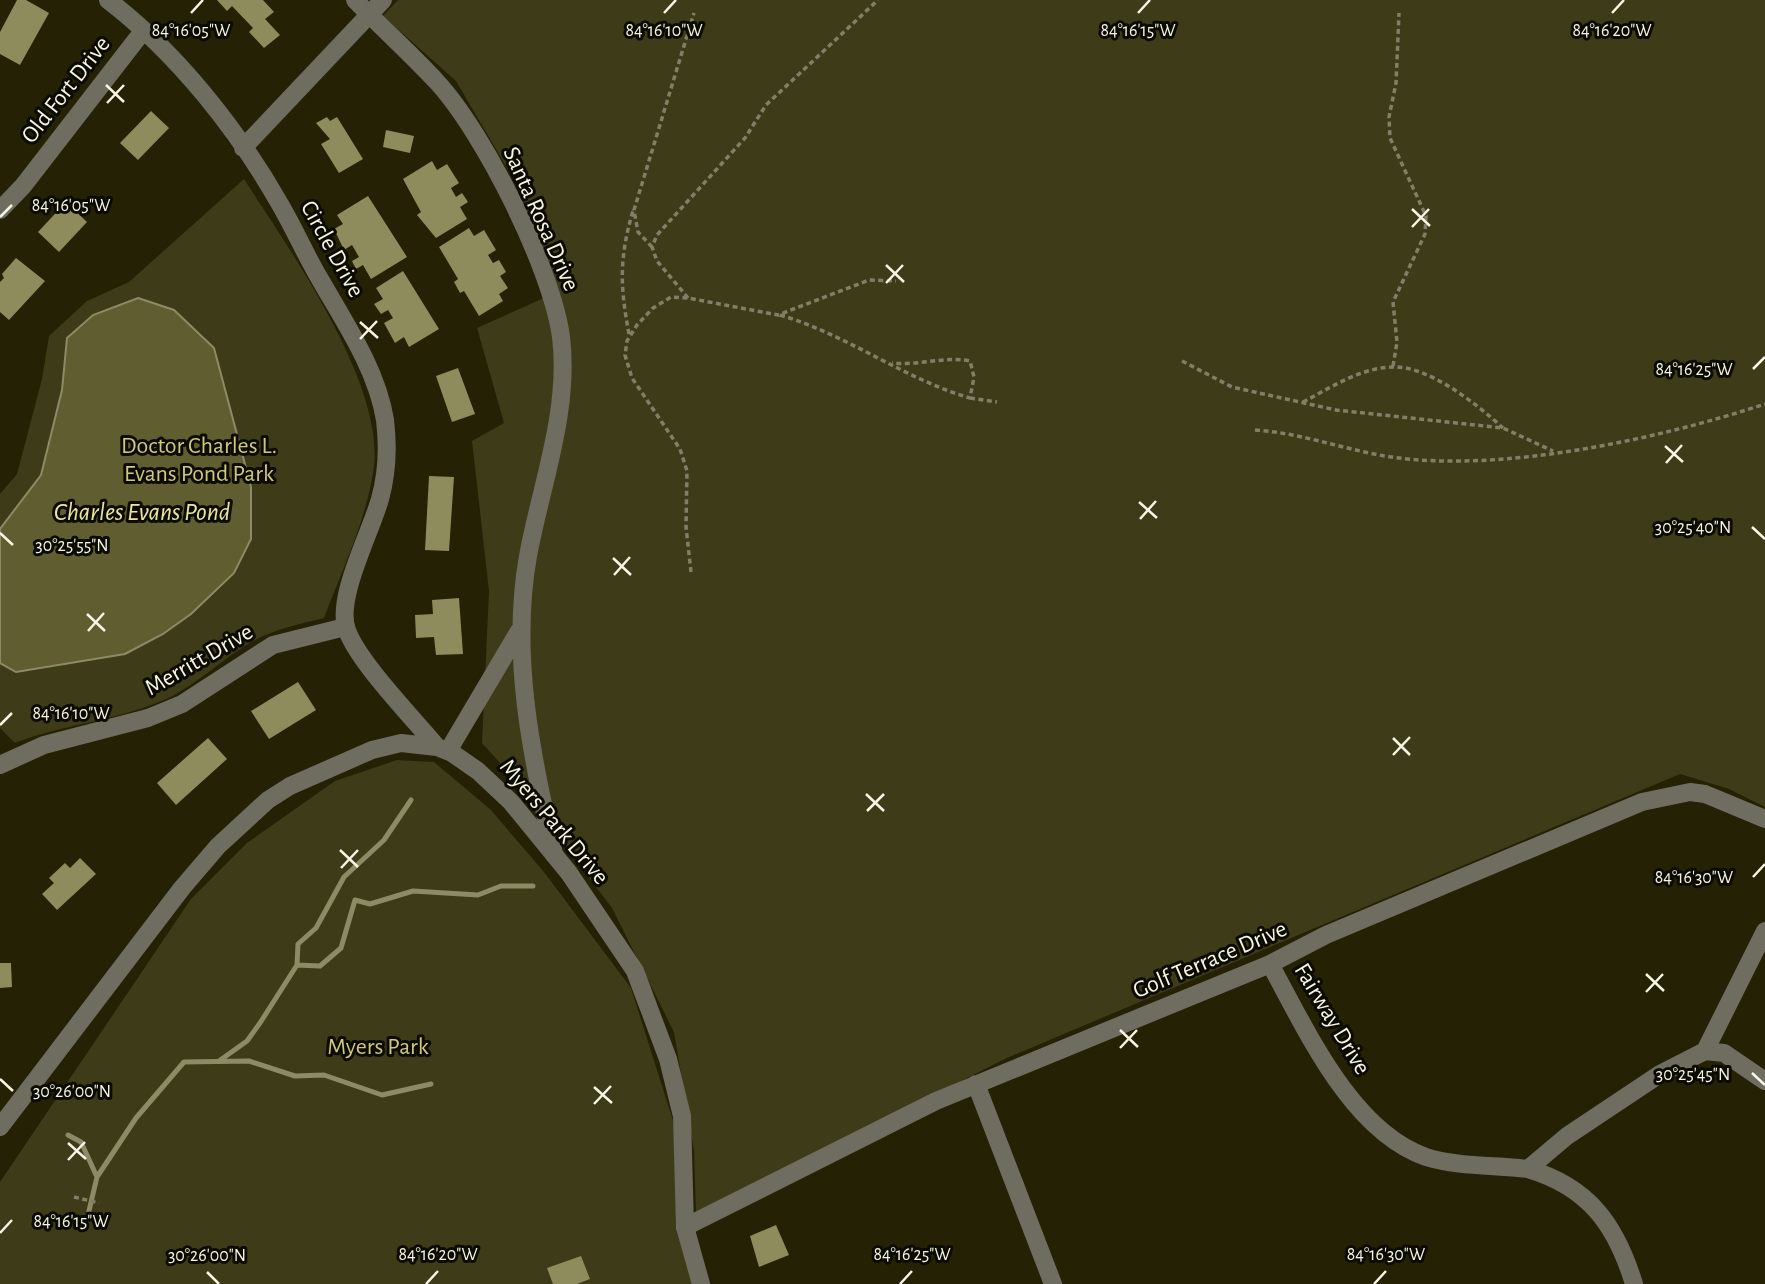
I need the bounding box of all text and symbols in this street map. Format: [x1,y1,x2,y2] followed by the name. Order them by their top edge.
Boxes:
[152,22,230,40] text: 84°16'05"W
[625,22,703,40] text: 84°16'10"W
[1100,22,1176,40] text: 84°16'15"W
[1572,22,1652,40] text: 84°16'20"W
[17,32,115,148] street label: Old Fort Drive
[499,143,583,295] street label: Santa Rosa Drive
[32,197,110,215] text: 84°16'05"W
[296,197,368,301] street label: Circle Drive
[1655,361,1733,379] text: 84°16'25"W
[121,434,277,486] park label: Doctor Charles L. Evans Pond Park
[54,499,231,525] water label: Charles Evans Pond
[1655,519,1731,537] text: 30°25'40"N
[35,537,109,555] text: 30°25'55"N
[141,620,257,700] street label: Merritt Drive
[32,705,110,723] text: 84°16'10"W
[495,755,613,889] street label: Myers Park Drive
[1655,869,1733,887] text: 84°16'30"W
[1130,917,1290,1003] street label: Golf Terrace Drive
[1289,959,1375,1079] street label: Fairway Drive
[327,1035,429,1059] park label: Myers Park
[1656,1066,1730,1084] text: 30°25'45"N
[33,1083,111,1101] text: 30°26'00"N
[33,1213,109,1231] text: 84°16'15"W
[398,1246,478,1264] text: 84°16'20"W
[873,1246,951,1264] text: 84°16'25"W
[1347,1246,1425,1264] text: 84°16'30"W
[168,1247,246,1265] text: 30°26'00"N

